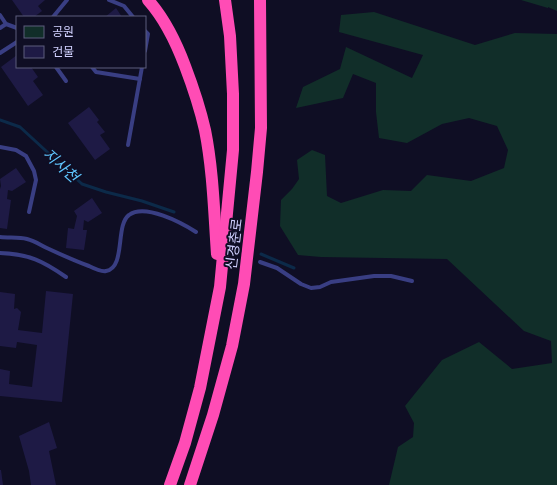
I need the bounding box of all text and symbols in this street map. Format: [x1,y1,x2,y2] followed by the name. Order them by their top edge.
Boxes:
[16,16,146,68] legend
[52,24,74,39] text: 공원
[52,44,74,59] text: 건물
[39,144,84,187] water label: 지사천
[222,217,246,271] street label: 신경춘로

